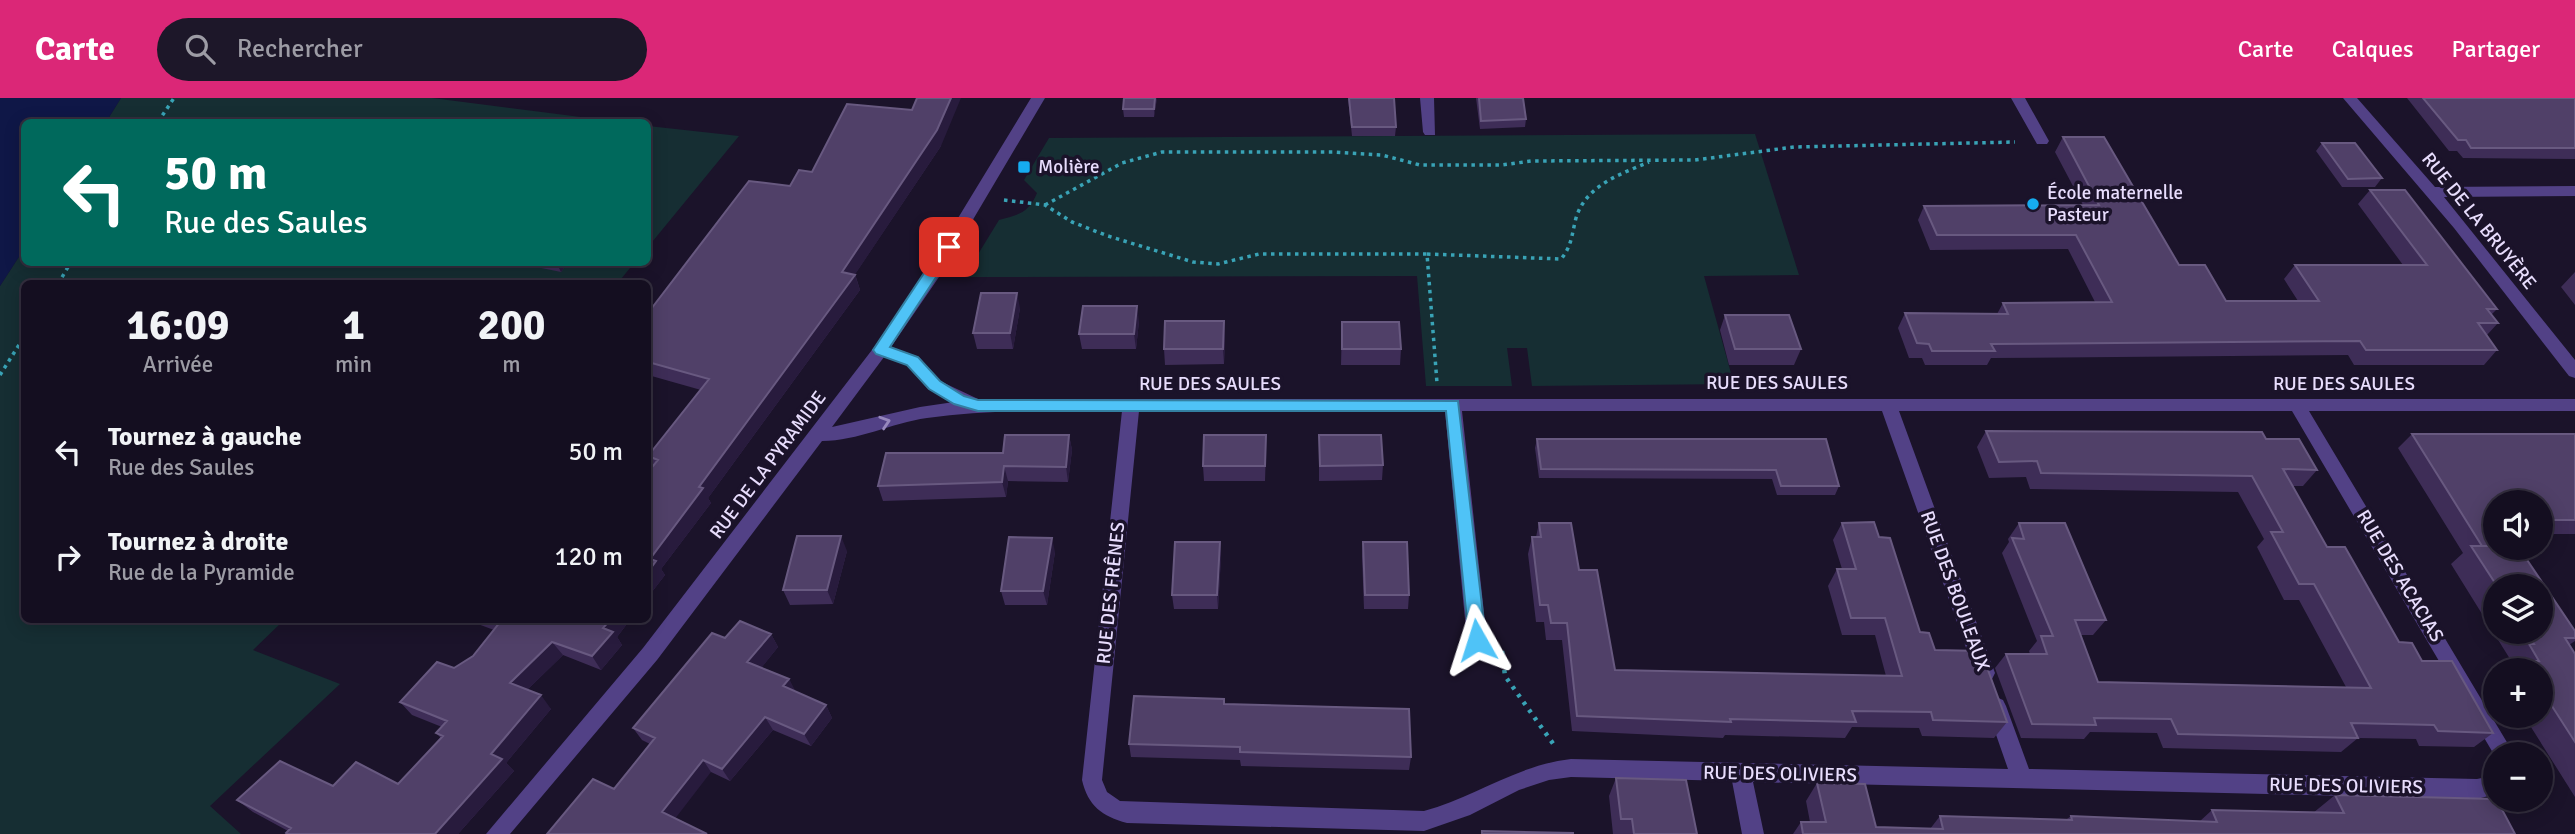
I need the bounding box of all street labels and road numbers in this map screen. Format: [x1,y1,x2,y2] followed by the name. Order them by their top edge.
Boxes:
[2416,148,2542,294] street label: RUE DE LA BRUYÈRE
[1706,371,1848,395] street label: RUE DES SAULES
[1139,372,1281,396] street label: RUE DES SAULES
[2273,372,2415,396] street label: RUE DES SAULES
[705,386,831,544] street label: RUE DE LA PYRAMIDE
[2351,506,2449,646] street label: RUE DES ACACIAS
[1915,508,1995,674] street label: RUE DES BOULEAUX
[1092,521,1130,665] street label: RUE DES FRÊNES
[1703,761,1857,787] street label: RUE DES OLIVIERS
[2269,773,2423,799] street label: RUE DES OLIVIERS

